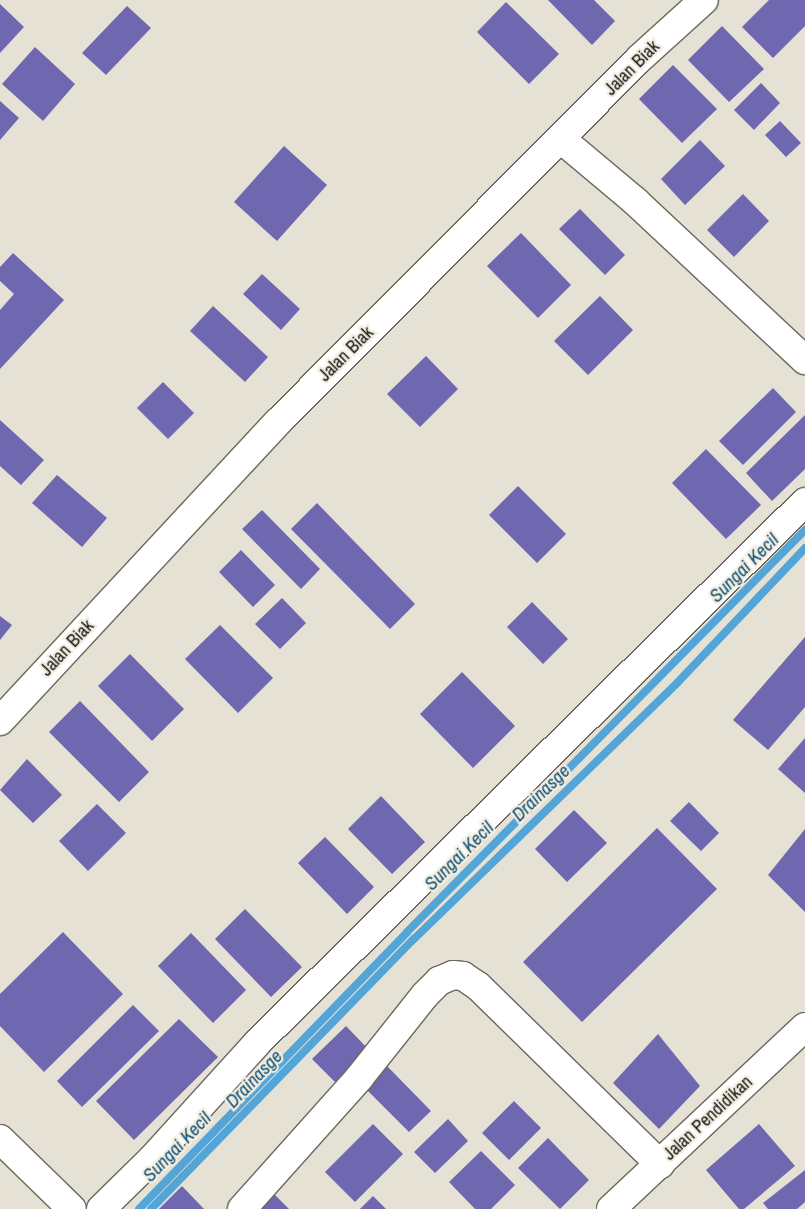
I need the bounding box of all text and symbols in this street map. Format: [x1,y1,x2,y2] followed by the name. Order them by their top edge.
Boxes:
[600,36,664,100] street label: Jalan Biak
[314,322,378,386] street label: Jalan Biak
[705,529,783,607] water label: Sungai Kecil
[36,615,98,681] street label: Jalan Biak
[507,760,575,826] water label: Drainasge
[420,817,498,895] water label: Sungai Kecil
[221,1045,287,1113] water label: Drainasge
[659,1071,757,1165] street label: Jalan Pendidikan
[138,1107,216,1187] water label: Sungai Kecil

